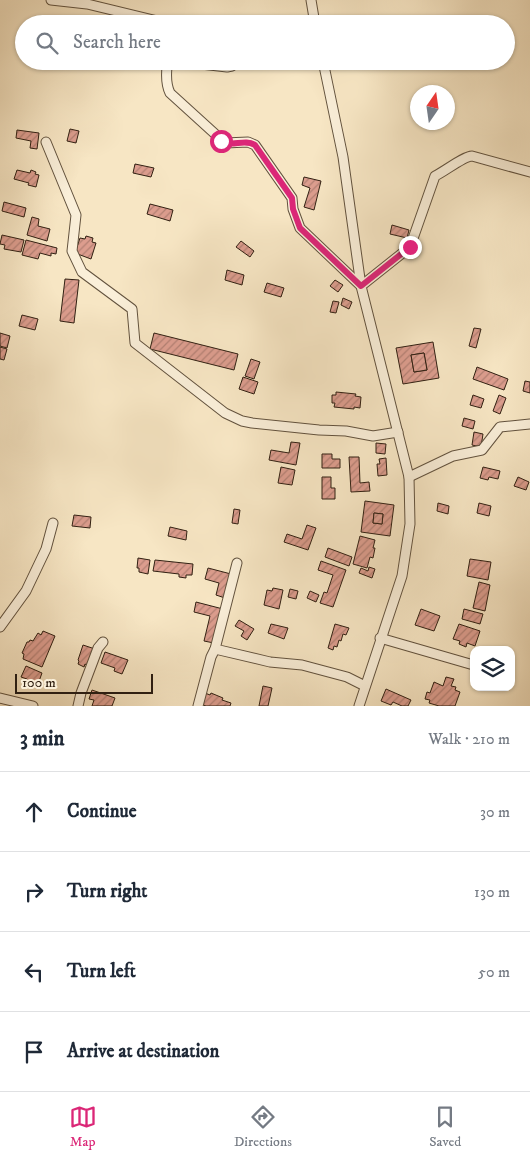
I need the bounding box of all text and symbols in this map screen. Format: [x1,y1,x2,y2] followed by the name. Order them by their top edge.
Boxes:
[15,15,515,70] search box
[33,29,61,57] icon: search
[73,31,161,54] text: Search here
[410,85,455,130] north arrow
[210,130,233,153] route start
[399,236,422,259] route end
[470,646,515,691] map controls
[470,646,515,691] button: layers
[15,671,152,694] scale bar
[22,674,56,692] text: 100 m
[20,726,65,752] text: 3 min
[428,729,510,749] text: Walk · 210 m
[20,798,48,826] icon: ahead
[67,800,137,823] text: Continue
[480,802,510,822] text: 30 m
[20,878,48,906] icon: right
[67,880,147,903] text: Turn right
[474,882,510,902] text: 130 m
[20,958,48,986] icon: left
[67,960,136,983] text: Turn left
[478,962,510,982] text: 50 m
[20,1038,48,1066] icon: arrive
[67,1040,219,1063] text: Arrive at destination
[69,1103,97,1151] tab: Map
[234,1103,292,1151] tab: Directions
[429,1103,461,1151] tab: Saved

